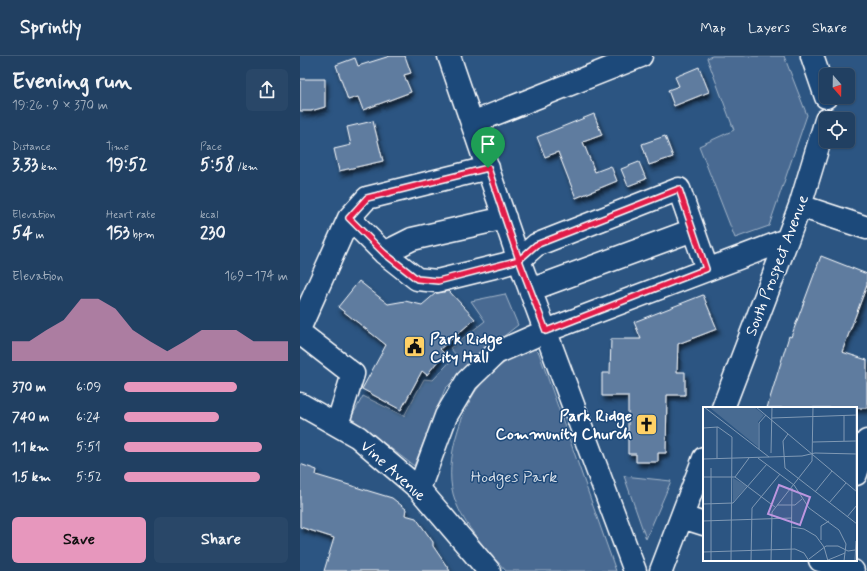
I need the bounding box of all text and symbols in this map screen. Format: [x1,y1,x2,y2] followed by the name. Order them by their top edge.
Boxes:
[20,15,81,40] text: Sprintly
[700,19,726,37] text: Map
[748,19,790,37] text: Layers
[812,19,847,37] text: Share
[12,68,132,96] text: Evening run
[819,68,855,104] north arrow
[819,68,855,148] map controls
[246,69,288,111] button: share
[12,97,108,114] text: 19:26 · 9 × 370 m
[819,112,855,148] button: locate
[471,127,505,168] pin
[477,133,499,155] icon: arrive
[12,140,51,154] text: Distance
[106,140,129,154] text: Time
[200,140,222,154] text: Pace
[12,154,38,176] text: 3.33
[106,154,147,176] text: 19:52
[200,154,234,176] text: 5:58
[38,160,57,174] text: km
[234,160,258,174] text: /km
[741,192,814,339] street label: South Prospect Avenue
[12,208,55,222] text: Elevation
[106,208,155,222] text: Heart rate
[200,208,218,222] text: kcal
[12,222,33,244] text: 54
[106,222,130,244] text: 153
[200,222,226,244] text: 230
[33,228,44,242] text: m
[130,228,155,242] text: bpm
[12,268,63,285] text: Elevation
[224,268,288,285] text: 169–174 m
[430,329,503,368] place label: Park Ridge City Hall
[401,334,427,360] public building icon: Park Ridge City Hall
[12,379,46,396] text: 370 m
[76,379,101,396] text: 6:09
[496,406,632,445] place label: Park Ridge Community Church
[703,407,857,561] inset map
[12,409,49,426] text: 740 m
[76,409,100,426] text: 6:24
[634,411,660,437] church icon: Park Ridge Community Church
[355,436,431,507] street label: Vine Avenue
[12,439,49,456] text: 1.1 km
[76,439,101,456] text: 5:51
[471,467,557,489] park label: Hodges Park
[12,469,51,486] text: 1.5 km
[76,469,102,486] text: 5:52
[12,517,146,563] button: Save
[154,517,288,563] button: Share

